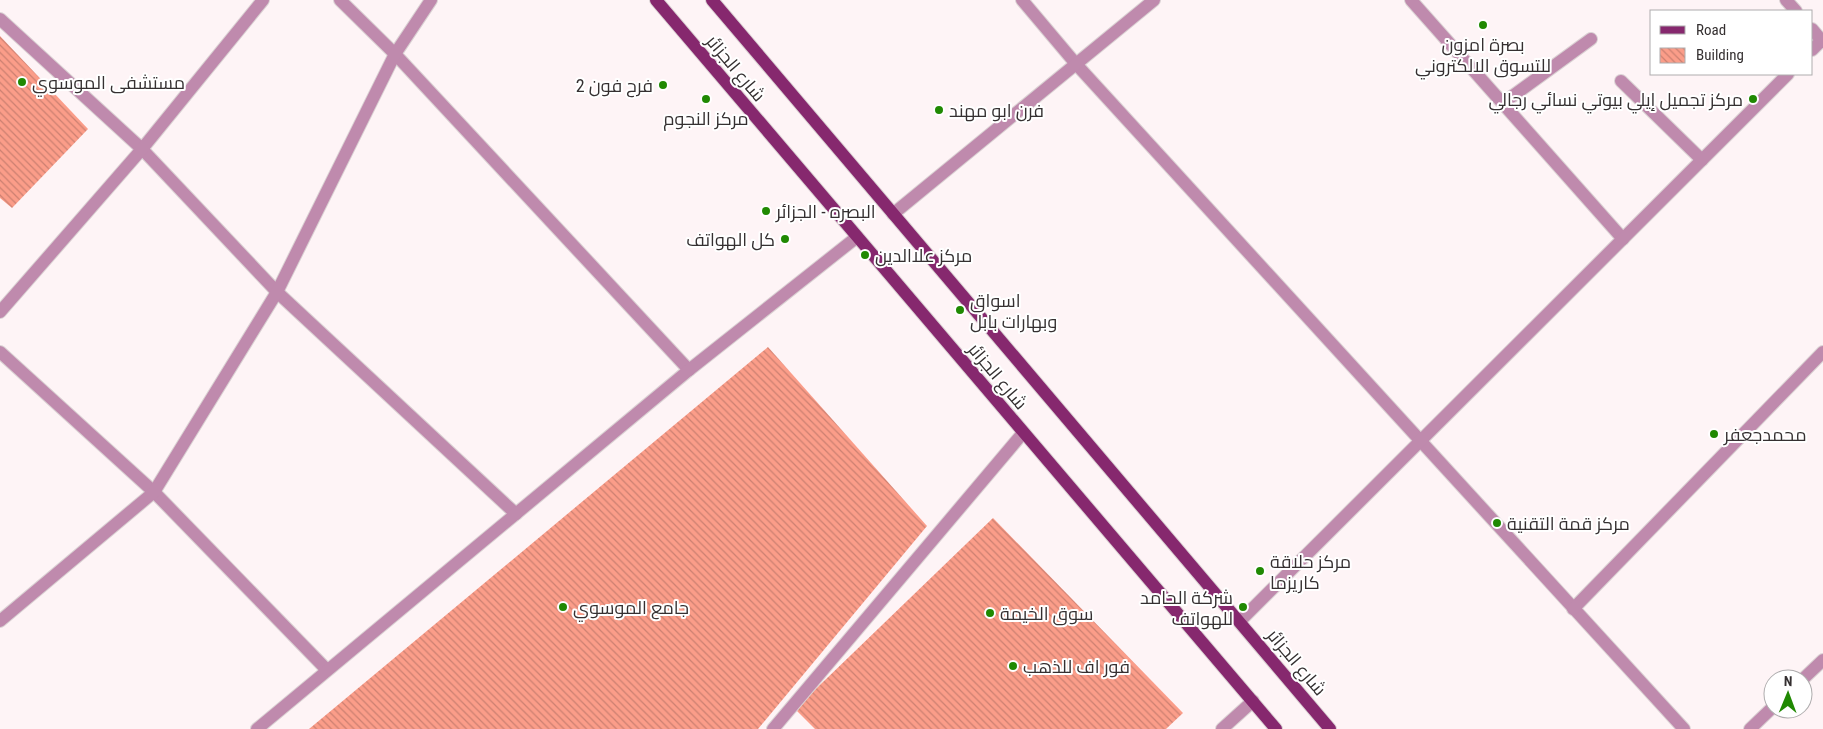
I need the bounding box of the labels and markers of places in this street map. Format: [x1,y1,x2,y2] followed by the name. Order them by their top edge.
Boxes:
[1477,19,1489,31] marker: بصرة امزون للتسوق الالكتروني
[1415,34,1551,80] place label: بصرة امزون للتسوق الالكتروني
[32,72,185,97] place label: مستشفى الموسوي
[576,75,653,98] place label: فرح فون 2
[16,76,28,88] marker: مستشفى الموسوي
[657,79,669,91] marker: فرح فون 2
[1489,89,1743,114] place label: مركز تجميل إيلي بيوتي نسائي رجالي
[700,93,712,105] marker: مركز النجوم
[1747,93,1759,105] marker: مركز تجميل إيلي بيوتي نسائي رجالي
[949,100,1044,122] place label: فرن ابو مهند
[933,104,945,116] marker: فرن ابو مهند
[663,108,749,131] place label: مركز النجوم
[775,201,876,223] place label: البصره - الجزائر
[760,205,772,217] marker: البصره - الجزائر
[686,229,775,251] place label: كل الهواتف
[779,233,791,245] marker: كل الهواتف
[875,245,972,267] place label: مركز علاالدين
[859,249,871,261] marker: مركز علاالدين
[970,290,1057,333] place label: اسواق وبهارات بابل
[954,304,966,316] marker: اسواق وبهارات بابل
[1723,424,1807,446] place label: محمدجعفر
[1708,428,1720,440] marker: محمدجعفر
[1507,513,1630,535] place label: مركز قمة التقنية
[1491,517,1503,529] marker: مركز قمة التقنية
[1270,551,1351,594] place label: مركز حلاقة كاريزما
[1254,565,1266,577] marker: مركز حلاقة كاريزما
[1140,587,1233,630] place label: شركة الحامد للهواتف
[573,597,689,622] place label: جامع الموسوي
[557,601,569,613] marker: جامع الموسوي
[1237,601,1249,613] marker: شركة الحامد للهواتف
[1000,603,1093,626] place label: سوق الخيمة
[984,607,996,619] marker: سوق الخيمة
[1023,656,1130,678] place label: فور اف للذهب
[1007,660,1019,672] marker: فور اف للذهب

